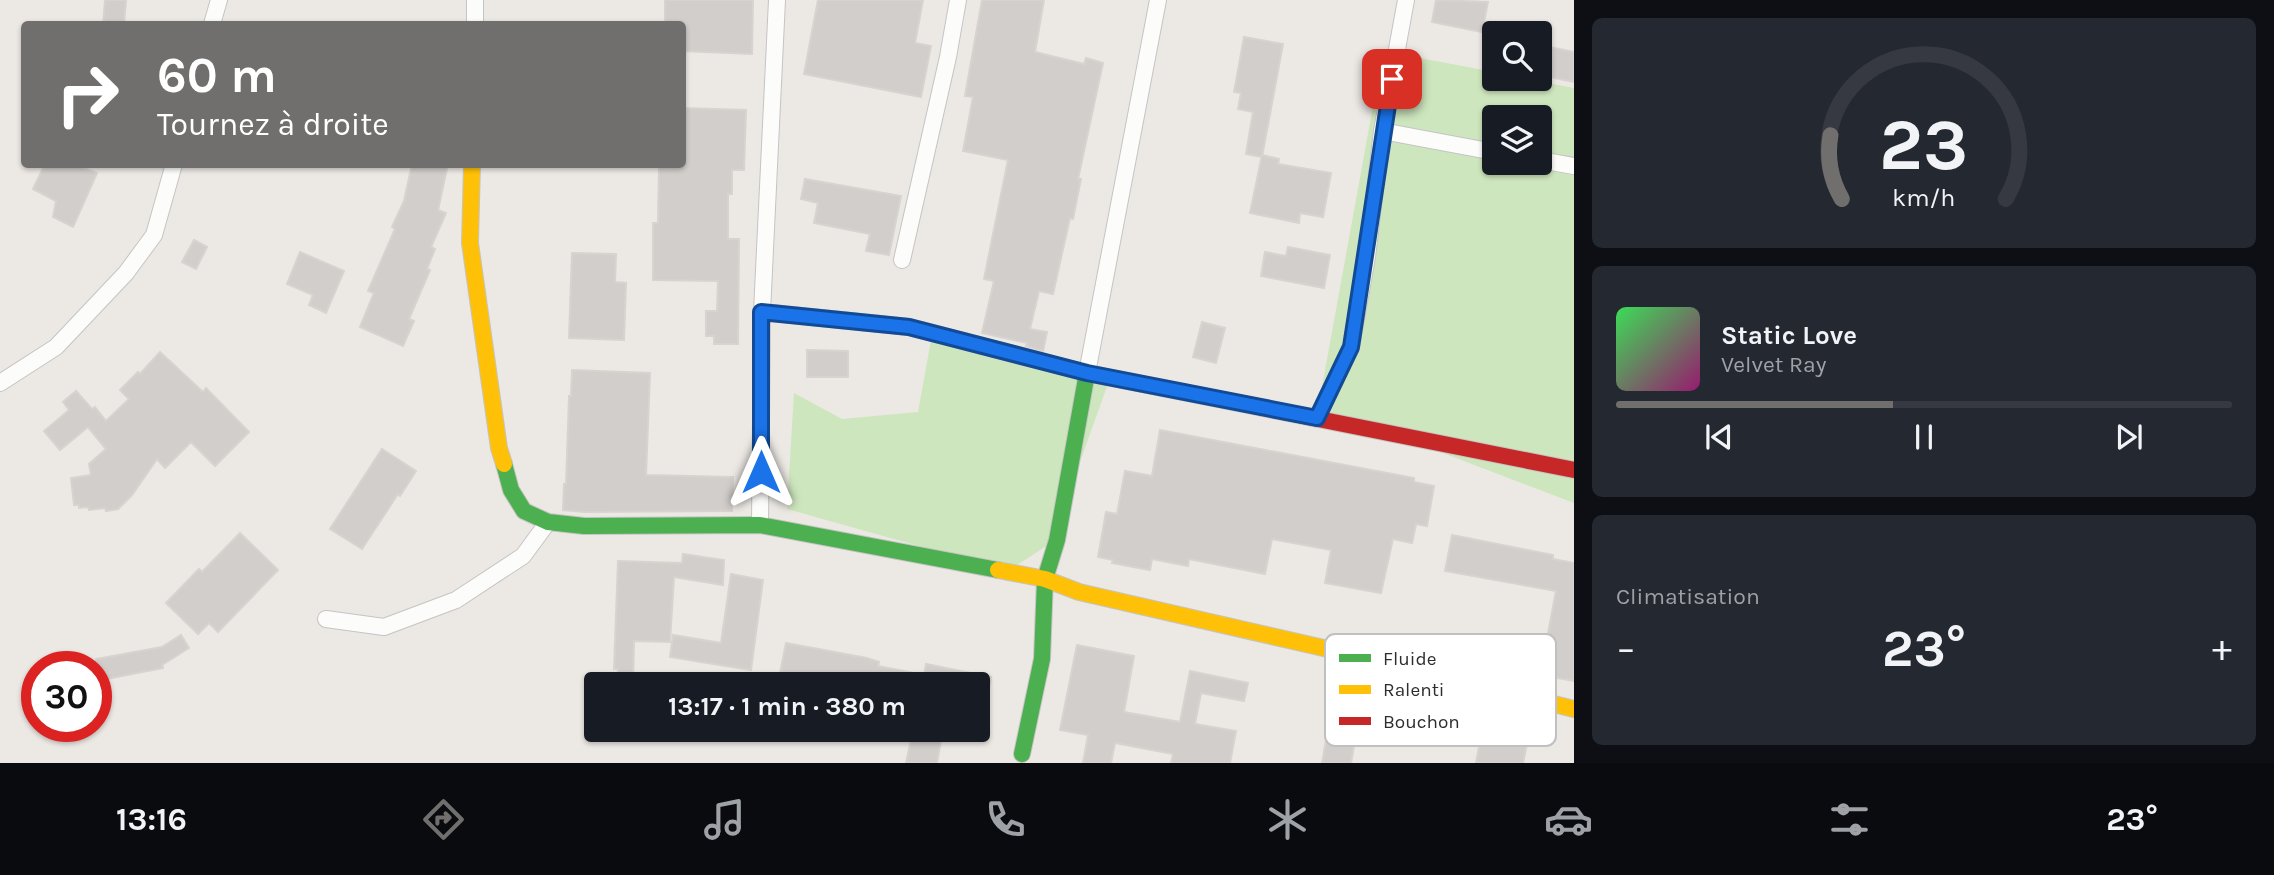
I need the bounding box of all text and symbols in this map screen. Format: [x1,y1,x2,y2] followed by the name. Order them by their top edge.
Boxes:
[1482,21,1552,175] map controls
[1482,21,1552,91] button: search
[157,47,277,104] text: 60 m
[42,49,133,140] icon: right
[1362,49,1422,109] pin
[1373,60,1411,98] icon: arrive
[1879,103,1969,188] text: 23
[1482,105,1552,175] button: layers
[157,106,389,143] text: Tournez à droite
[1892,183,1956,212] text: km/h
[1721,320,1857,351] text: Static Love
[1721,351,1826,378] text: Velvet Ray
[1700,418,1738,456] icon: previous
[1905,418,1943,456] icon: pause
[2110,418,2148,456] icon: next
[724,435,798,509] position arrow
[1616,583,1760,610] text: Climatisation
[1882,618,1966,679] text: 23°
[1616,626,1636,671] text: −
[2212,626,2232,671] text: +
[1325,634,1556,746] legend
[1383,648,1436,670] text: Fluide
[21,651,112,742] speed limit sign: 30
[1383,679,1444,701] text: Ralenti
[668,691,906,722] text: 13:17 · 1 min · 380 m
[1383,711,1460,733] text: Bouchon
[419,795,468,844] icon: directions
[700,795,749,844] icon: music
[981,795,1030,844] icon: phone
[1263,795,1312,844] icon: climate
[1544,795,1593,844] icon: car
[1825,795,1874,844] icon: filters
[116,801,187,838] text: 13:16
[2106,801,2158,838] text: 23°

